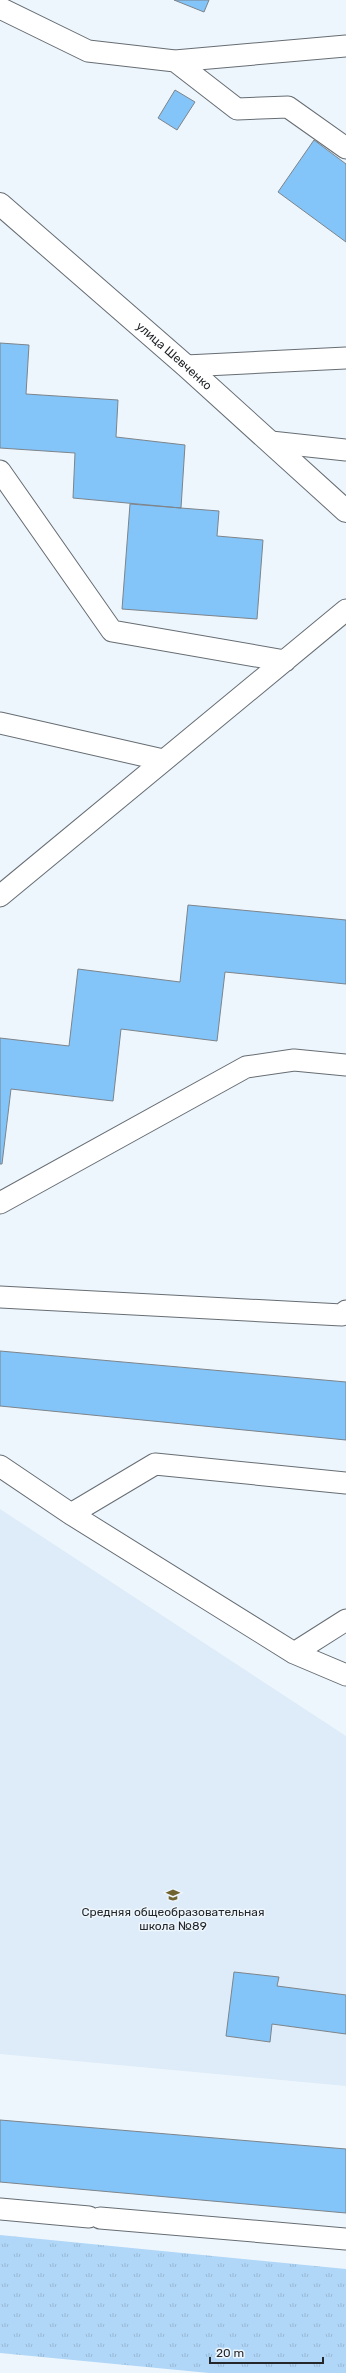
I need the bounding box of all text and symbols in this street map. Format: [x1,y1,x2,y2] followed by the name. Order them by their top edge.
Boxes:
[133,319,215,393] street label: улица Шевченко
[165,1887,181,1903] school or university icon: Средняя общеобразовательная школа №89
[82,1905,265,1933] place label: Средняя общеобразовательная школа №89
[210,2339,323,2365] scale bar
[216,2346,244,2360] text: 20 m

